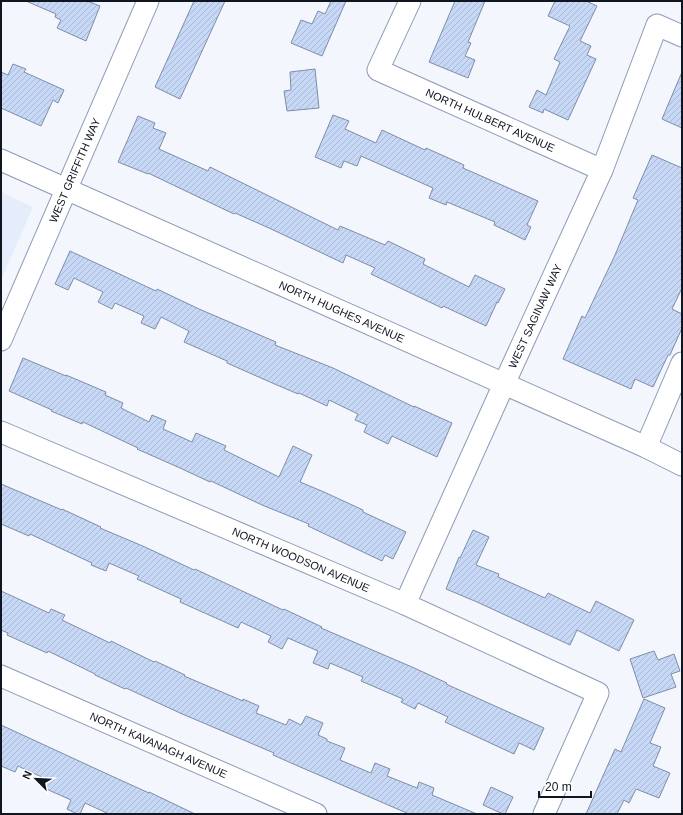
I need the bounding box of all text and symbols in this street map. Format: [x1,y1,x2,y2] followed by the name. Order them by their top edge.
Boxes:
[424,86,557,154] street label: NORTH HULBERT AVENUE
[47,116,103,224] street label: WEST GRIFFITH WAY
[506,261,564,370] street label: WEST SAGINAW WAY
[277,279,406,345] street label: NORTH HUGHES AVENUE
[230,525,372,594] street label: NORTH WOODSON AVENUE
[88,710,229,780] street label: NORTH KAVANAGH AVENUE
[16,759,56,799] north arrow
[20,769,34,781] text: N
[539,773,591,799] scale bar
[545,780,572,794] text: 20 m

